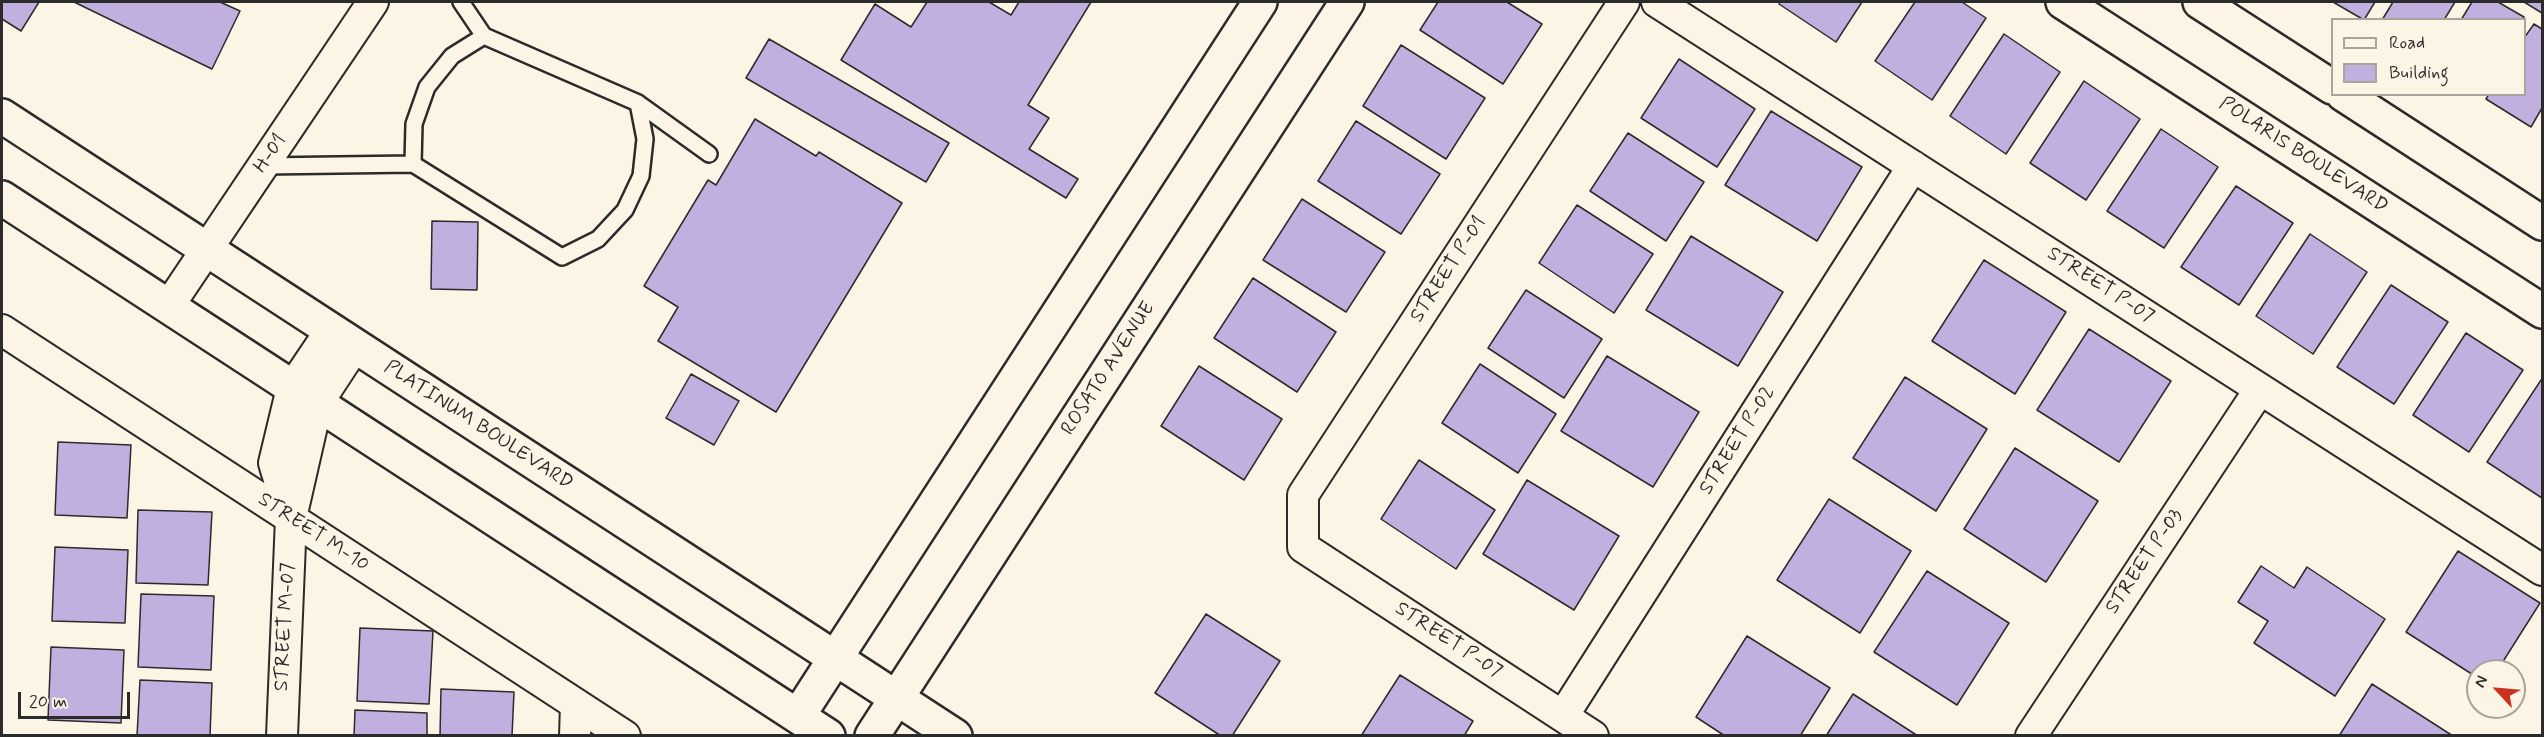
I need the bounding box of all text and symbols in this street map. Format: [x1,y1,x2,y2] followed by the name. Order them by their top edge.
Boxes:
[2331,18,2526,96] legend
[2389,31,2425,55] text: Road
[2389,61,2449,85] text: Building
[2214,92,2392,220] street label: POLARIS BOULEVARD
[249,130,293,178] street label: H-01
[1406,213,1492,327] street label: STREET P-01
[2042,242,2158,330] street label: STREET P-07
[1057,298,1161,440] street label: ROSATO AVENUE
[379,356,577,496] street label: PLATINUM BOULEVARD
[1695,382,1781,500] street label: STREET P-02
[253,488,373,578] street label: STREET M-10
[2101,505,2189,619] street label: STREET P-03
[271,562,301,692] street label: STREET M-07
[1390,597,1506,685] street label: STREET P-07
[2466,659,2526,719] north arrow
[2469,672,2493,691] text: N
[21,680,134,718] scale bar
[29,690,67,714] text: 20 m

